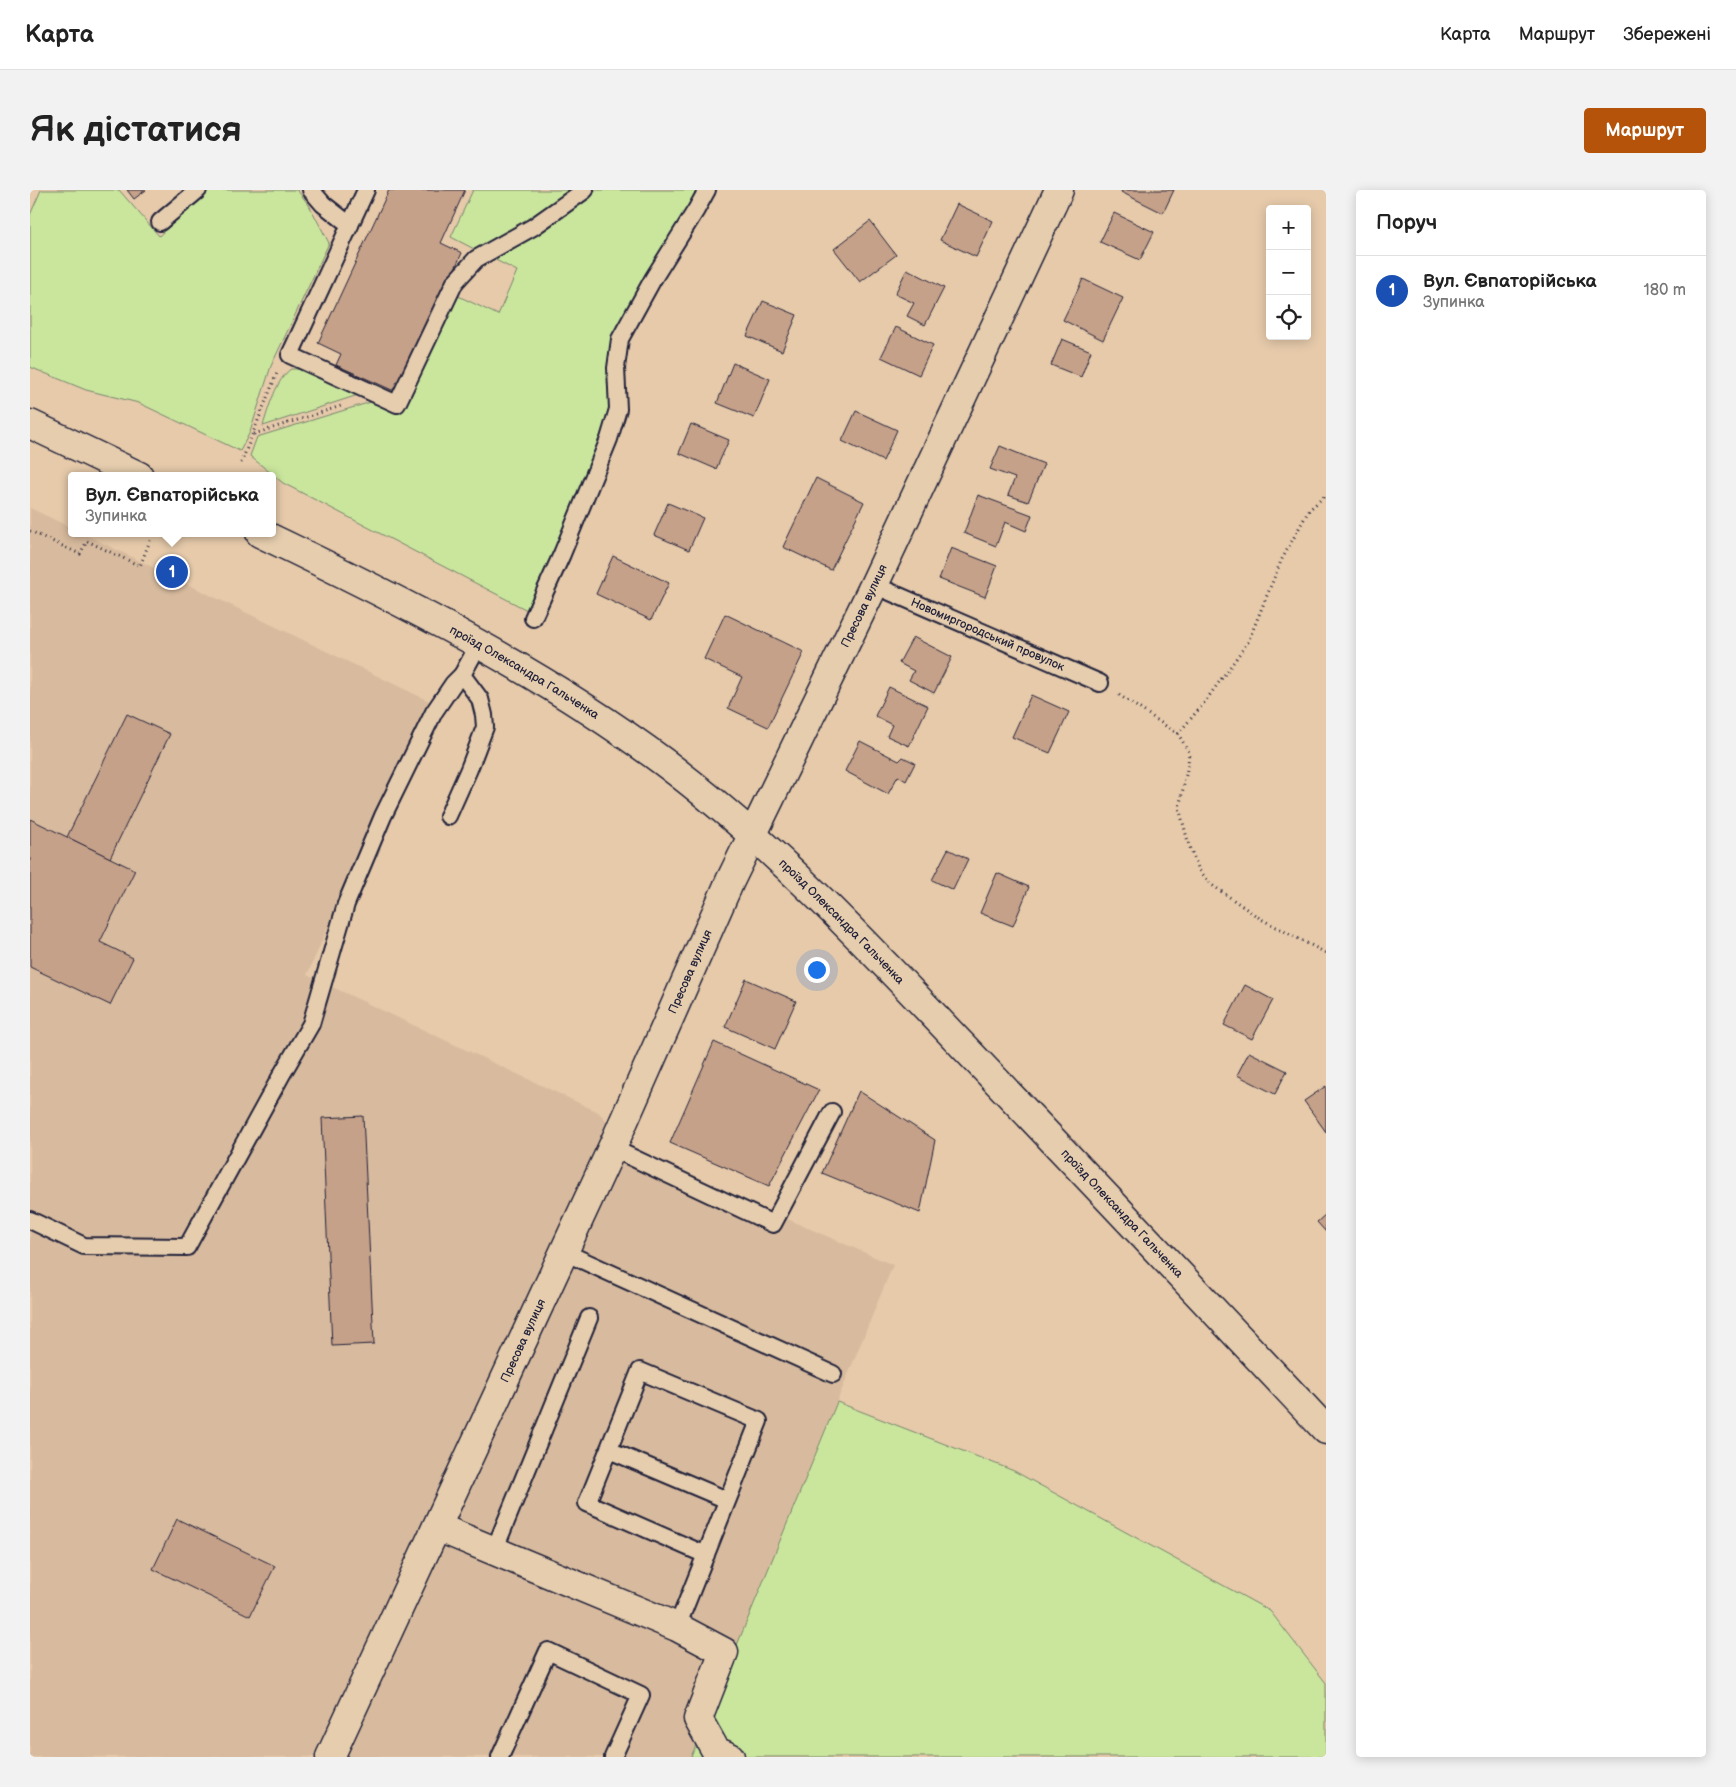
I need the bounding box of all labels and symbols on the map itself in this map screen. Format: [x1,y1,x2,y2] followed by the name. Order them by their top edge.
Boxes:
[156,553,188,591] pin: 1
[837,562,890,650] street label: Пресова вулиця
[909,594,1068,675] street label: Новомиргородський провулок
[447,622,602,722] street label: проїзд Олександра Гальченка
[776,856,908,987] street label: проїзд Олександра Гальченка
[665,927,715,1016] street label: Пресова вулиця
[804,957,830,983] your location
[1058,1146,1186,1281] street label: проїзд Олександра Гальченка
[497,1296,549,1385] street label: Пресова вулиця

